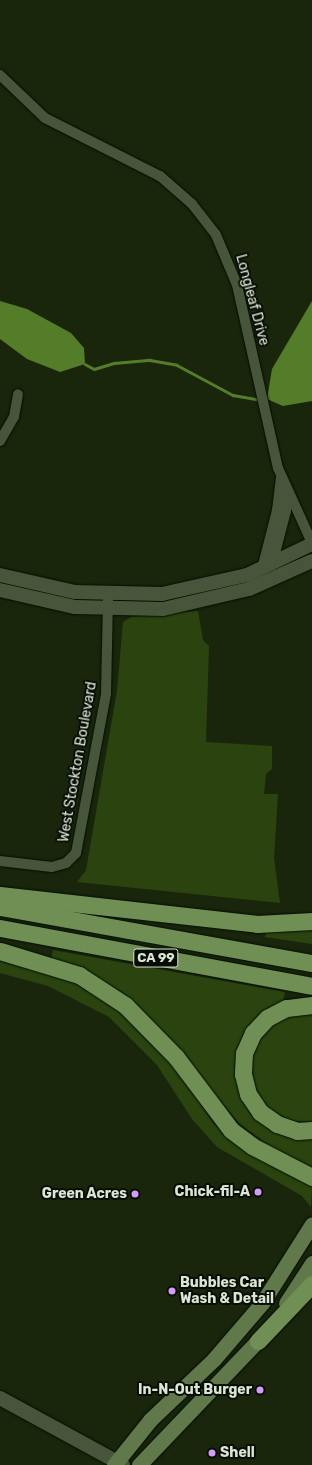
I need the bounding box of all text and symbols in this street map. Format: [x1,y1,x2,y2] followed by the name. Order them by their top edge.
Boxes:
[232,252,272,348] street label: Longleaf Drive
[56,680,100,844] street label: West Stockton Boulevard
[133,947,179,969] road number: CA 99
[175,1184,250,1200] place label: Chick-fil-A
[41,1186,127,1202] place label: Green Acres
[253,1187,263,1197] marker: Chick-fil-A
[130,1189,140,1199] marker: Green Acres
[180,1275,274,1308] place label: Bubbles Car Wash & Detail
[167,1286,177,1296] marker: Bubbles Car Wash & Detail
[138,1382,252,1398] place label: In-N-Out Burger
[255,1385,265,1395] marker: In-N-Out Burger
[220,1445,255,1461] place label: Shell
[207,1448,217,1458] marker: Shell

